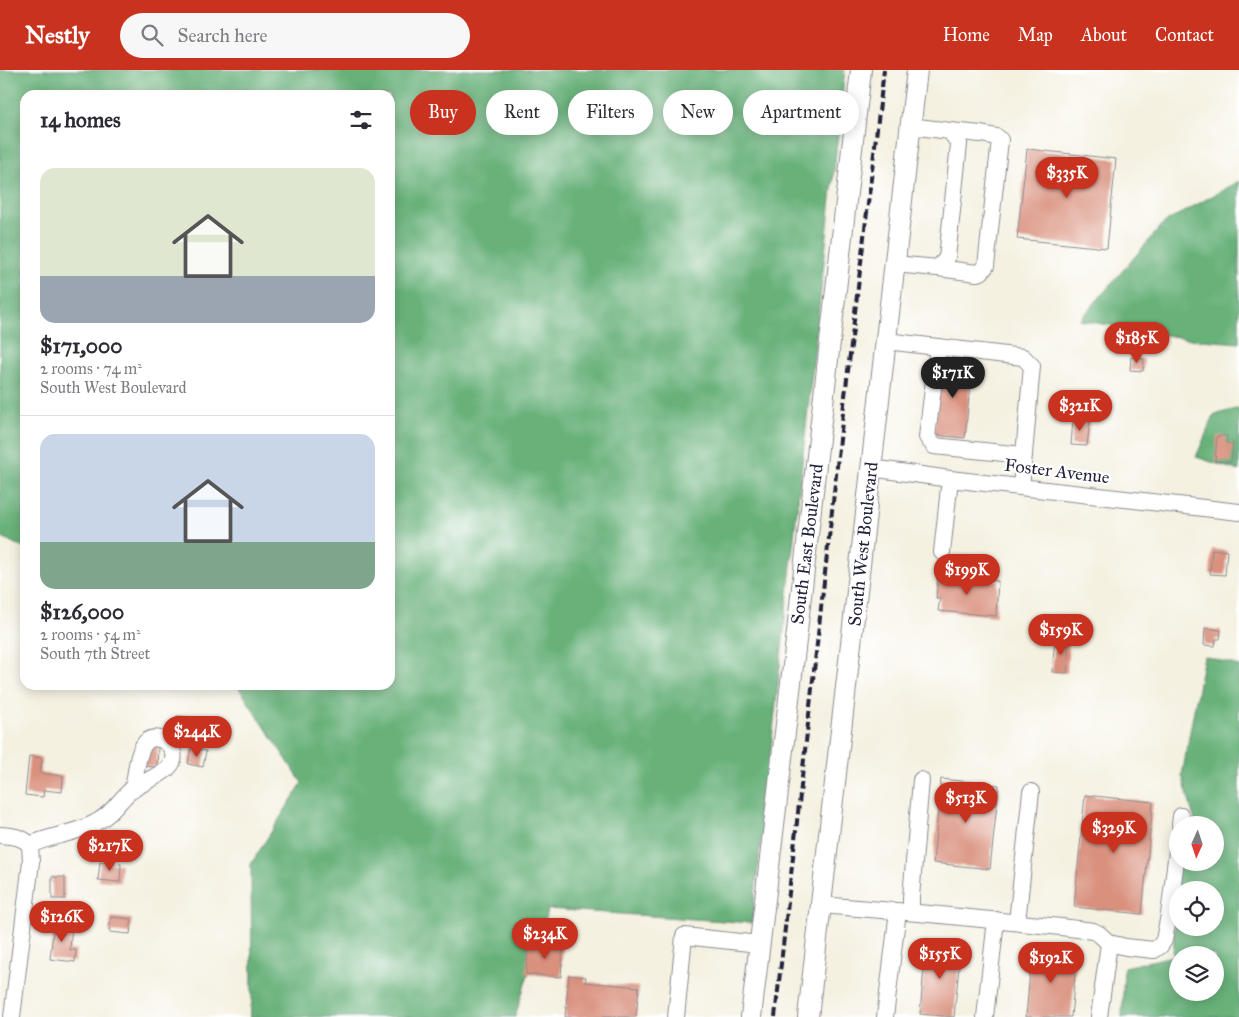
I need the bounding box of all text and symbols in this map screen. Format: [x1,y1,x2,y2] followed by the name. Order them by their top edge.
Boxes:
[120,13,470,58] search box
[25,20,90,50] text: Nestly
[138,21,166,49] icon: search
[178,24,267,47] text: Search here
[943,24,990,46] text: Home
[1018,24,1053,46] text: Map
[1081,24,1127,46] text: About
[1155,24,1214,46] text: Contact
[410,90,476,135] chip: Buy
[486,90,558,135] chip: Rent
[568,90,653,135] chip: Filters
[663,90,733,135] chip: New
[743,90,859,135] chip: Apartment
[347,106,375,134] icon: filters
[40,107,121,133] text: 14 homes
[1032,156,1102,199] pin: $335K
[1046,163,1088,182] text: $335K
[163,201,253,291] icon: home
[1102,322,1172,364] pin: $185K
[1115,328,1159,347] text: $185K
[40,333,123,359] text: $171,000
[918,356,988,399] pin: $171K
[40,359,142,378] text: 2 rooms · 74 m²
[932,363,974,382] text: $171K
[40,378,187,397] text: South West Boulevard
[1045,390,1115,432] pin: $321K
[1059,396,1101,415] text: $321K
[1003,454,1111,488] street label: Foster Avenue
[843,461,883,627] street label: South West Boulevard
[786,462,828,626] street label: South East Boulevard
[163,466,253,556] icon: home
[932,554,1002,596] pin: $199K
[945,560,989,579] text: $199K
[40,599,124,625] text: $126,000
[1026,614,1096,656] pin: $159K
[1039,620,1083,639] text: $159K
[40,625,141,644] text: 2 rooms · 54 m²
[40,644,150,663] text: South 7th Street
[162,716,232,758] pin: $244K
[174,722,220,741] text: $244K
[931,782,1001,824] pin: $513K
[945,788,987,807] text: $513K
[1079,812,1149,854] pin: $329K
[1169,816,1224,871] north arrow
[1169,816,1224,1001] map controls
[1092,818,1136,837] text: $329K
[75,830,145,872] pin: $217K
[88,836,132,855] text: $217K
[1169,881,1224,936] button: locate
[27,900,97,943] pin: $126K
[40,907,84,926] text: $126K
[510,918,580,960] pin: $234K
[523,924,567,943] text: $234K
[905,938,975,980] pin: $155K
[1016,942,1086,984] pin: $192K
[919,944,961,963] text: $155K
[1169,946,1224,1001] button: layers
[1029,948,1073,967] text: $192K

